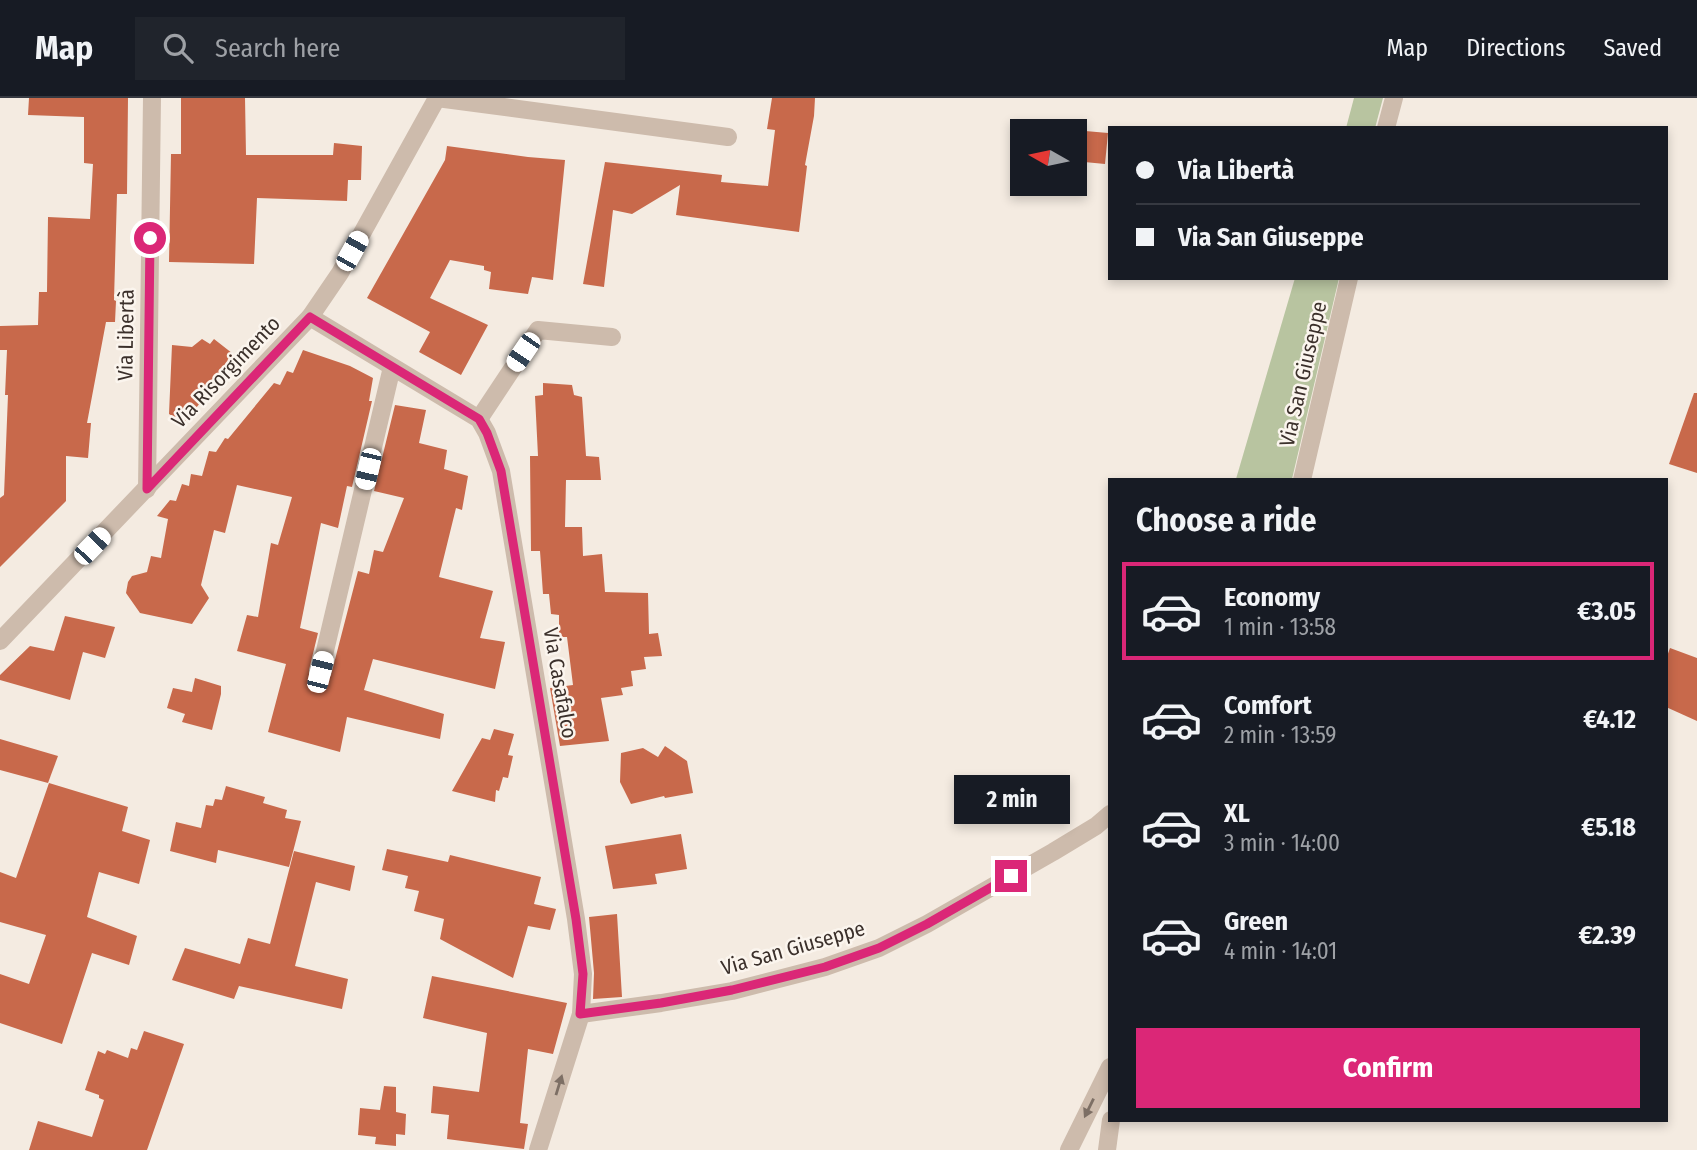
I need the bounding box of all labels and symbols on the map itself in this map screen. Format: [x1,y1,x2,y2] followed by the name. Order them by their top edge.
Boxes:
[1010,119,1087,196] north arrow
[134,222,166,254] route start
[333,228,372,274] car
[112,289,140,381] street label: Via Libertà
[1274,299,1332,449] street label: Via San Giuseppe
[166,311,286,433] street label: Via Risorgimento
[503,329,544,375] car
[354,446,383,492] car
[70,524,115,568] car
[537,626,583,740] street label: Via Casafalco
[305,649,336,695] car
[953,774,1069,824] callout: 2 min
[995,860,1027,892] route end
[718,915,868,981] street label: Via San Giuseppe
[554,1074,564,1095] one-way arrow
[1084,1098,1095,1118] one-way arrow

